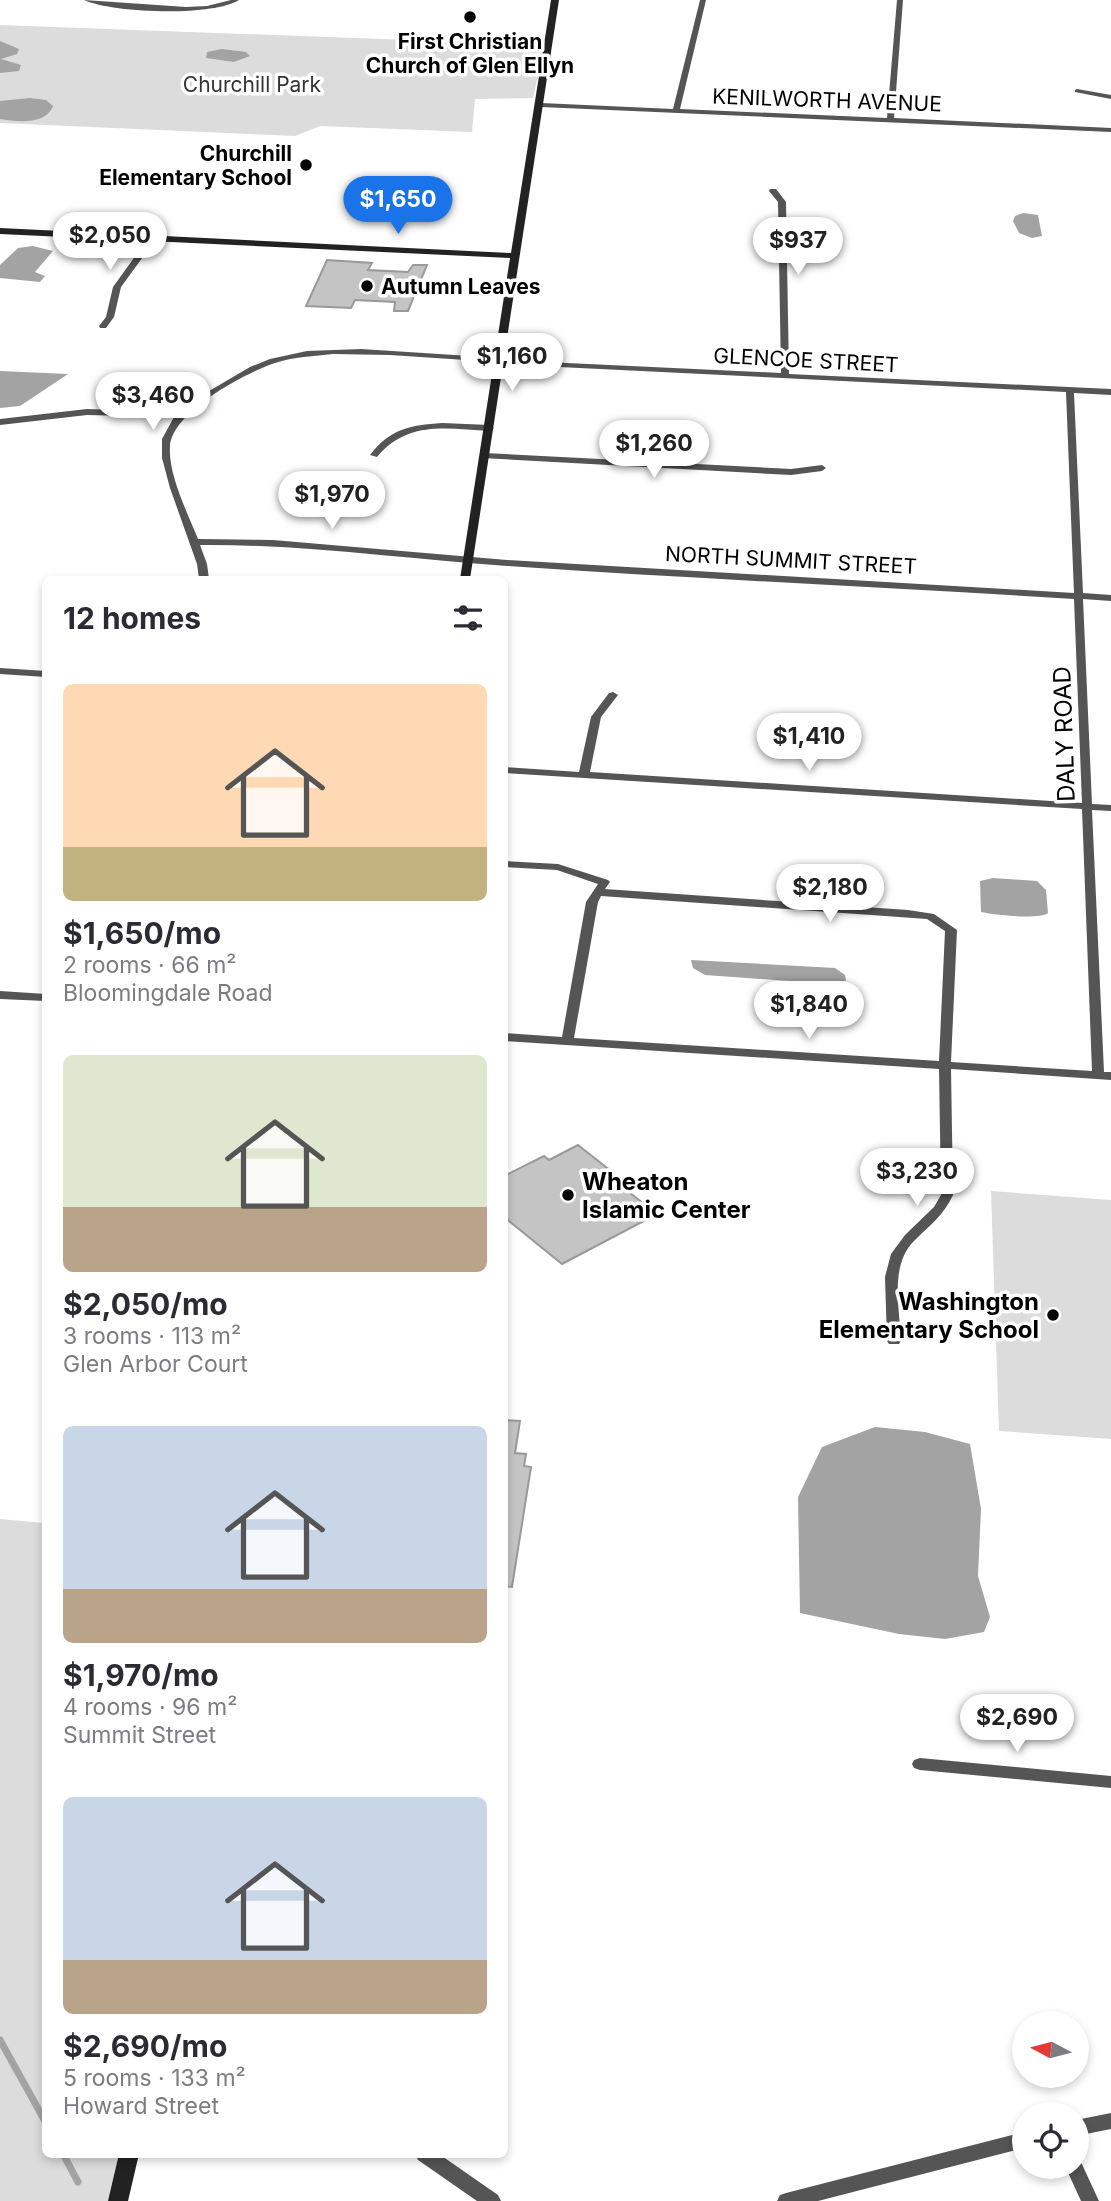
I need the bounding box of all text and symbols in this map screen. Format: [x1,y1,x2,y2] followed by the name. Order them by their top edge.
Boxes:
[462,9,478,25] marker: First Christian Church of Glen Ellyn
[366,29,574,78] place label: First Christian Church of Glen Ellyn
[183,72,322,97] park label: Churchill Park
[712,84,942,116] street label: KENILWORTH AVENUE
[99,141,292,190] place label: Churchill Elementary School
[298,157,314,173] marker: Churchill Elementary School
[341,176,455,236] pin: $1,650
[359,185,437,213] text: $1,650
[53,212,167,272] pin: $2,050
[757,218,839,277] pin: $937
[69,221,151,249] text: $2,050
[769,226,827,254] text: $937
[381,274,541,299] place label: Autumn Leaves
[359,278,375,294] marker: Autumn Leaves
[455,334,569,393] pin: $1,160
[477,342,547,370] text: $1,160
[713,343,899,377] street label: GLENCOE STREET
[96,372,210,432] pin: $3,460
[111,381,195,409] text: $3,460
[597,420,711,480] pin: $1,260
[615,429,693,457] text: $1,260
[275,472,389,531] pin: $1,970
[294,480,370,508] text: $1,970
[665,541,917,579] street label: NORTH SUMMIT STREET
[449,599,487,637] icon: filters
[63,600,201,636] text: 12 homes
[1047,666,1081,802] street label: DALY ROAD
[752,714,866,773] pin: $1,410
[773,722,845,750] text: $1,410
[212,730,338,856] icon: home
[773,864,887,924] pin: $2,180
[792,873,868,901] text: $2,180
[63,915,221,951] text: $1,650/mo
[63,951,237,979] text: 2 rooms · 66 m²
[63,979,273,1007] text: Bloomingdale Road
[752,982,866,1041] pin: $1,840
[770,990,848,1018] text: $1,840
[212,1101,338,1227] icon: home
[860,1148,974,1208] pin: $3,230
[876,1157,958,1185] text: $3,230
[582,1167,751,1224] place label: Wheaton Islamic Center
[560,1187,576,1203] marker: Wheaton Islamic Center
[63,1286,228,1322] text: $2,050/mo
[819,1287,1039,1344] place label: Washington Elementary School
[1045,1307,1061,1323] marker: Washington Elementary School
[63,1322,241,1350] text: 3 rooms · 113 m²
[63,1350,248,1378] text: Glen Arbor Court
[212,1472,338,1598] icon: home
[63,1657,219,1693] text: $1,970/mo
[63,1693,237,1721] text: 4 rooms · 96 m²
[960,1694,1074,1754] pin: $2,690
[976,1703,1058,1731] text: $2,690
[63,1721,216,1749] text: Summit Street
[212,1843,338,1969] icon: home
[1012,2011,1088,2088] north arrow
[1012,2011,1089,2179] map controls
[63,2028,227,2064] text: $2,690/mo
[63,2064,246,2092] text: 5 rooms · 133 m²
[63,2092,219,2120] text: Howard Street
[1012,2102,1089,2179] button: locate

